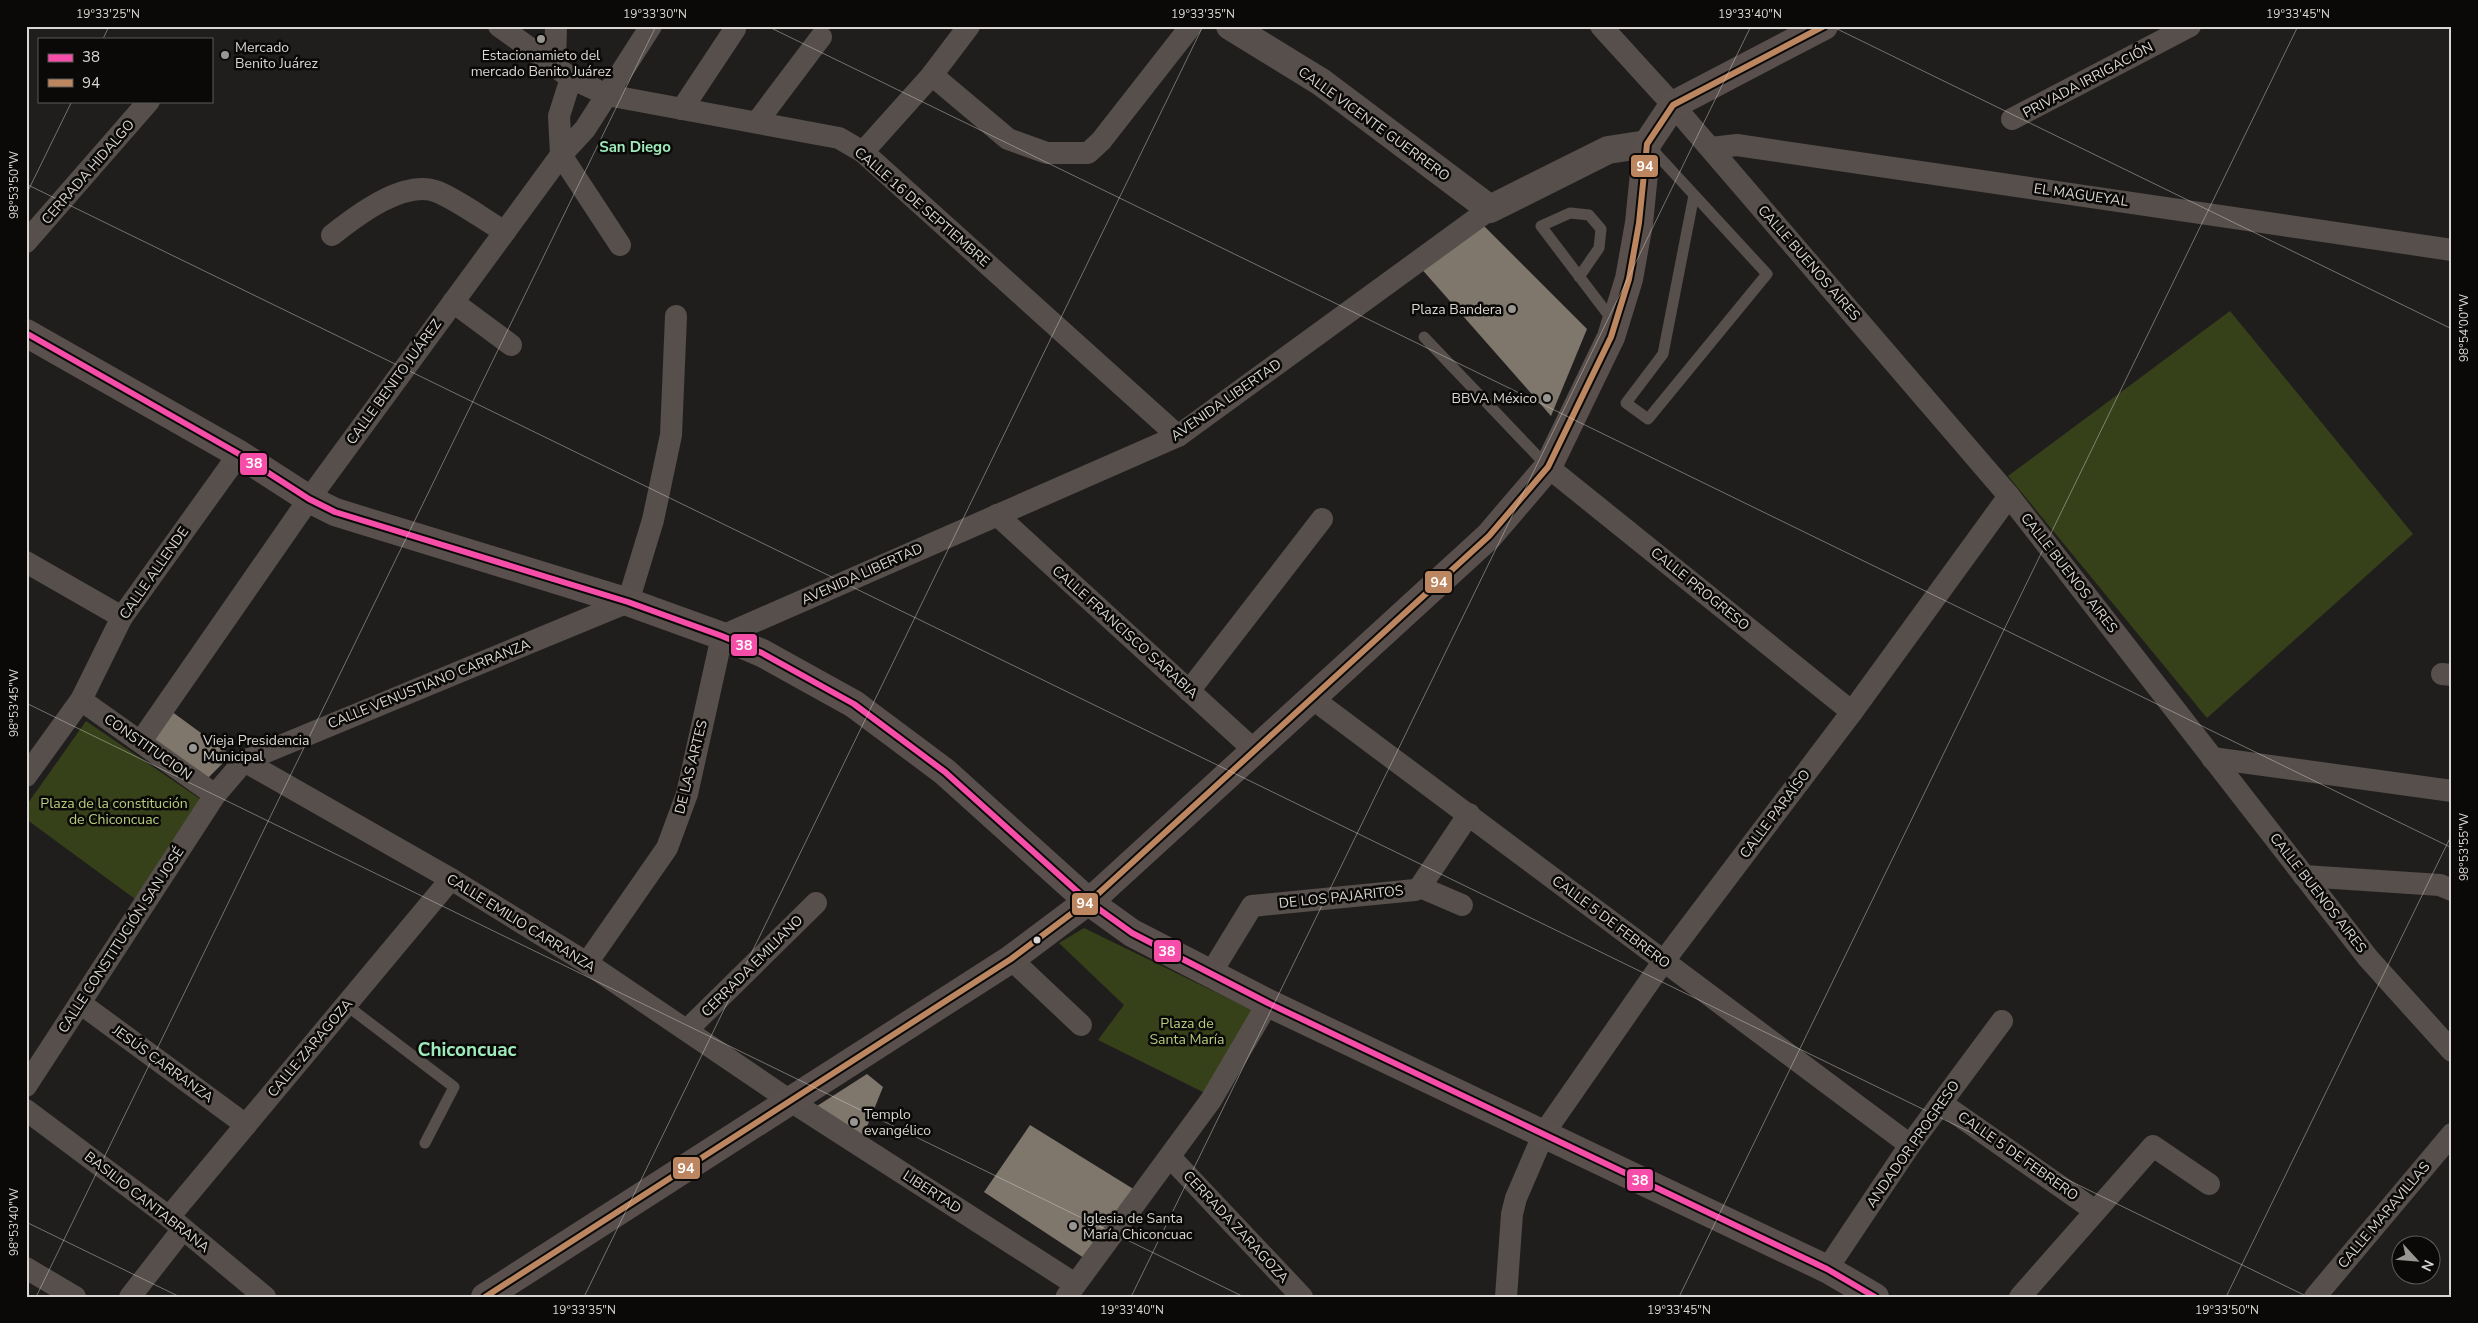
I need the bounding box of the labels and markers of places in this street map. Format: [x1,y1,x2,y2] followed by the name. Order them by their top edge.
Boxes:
[535,33,547,45] marker: Estacionamieto del mercado Benito Juárez
[235,38,318,73] place label: Mercado Benito Juárez
[471,46,612,81] place label: Estacionamieto del mercado Benito Juárez
[219,49,231,61] marker: Mercado Benito Juárez
[1411,300,1502,319] place label: Plaza Bandera
[1506,303,1518,315] marker: Plaza Bandera
[1451,389,1537,408] place label: BBVA México
[1541,392,1553,404] marker: BBVA México
[202,731,309,766] place label: Vieja Presidencia Municipal
[187,742,199,754] marker: Vieja Presidencia Municipal
[1032,935,1042,945] unlabelled marker
[864,1105,931,1140] place label: Templo evangélico
[848,1116,860,1128] marker: Templo evangélico
[1083,1209,1193,1244] place label: Iglesia de Santa María Chiconcuac
[1067,1220,1079,1232] marker: Iglesia de Santa María Chiconcuac

